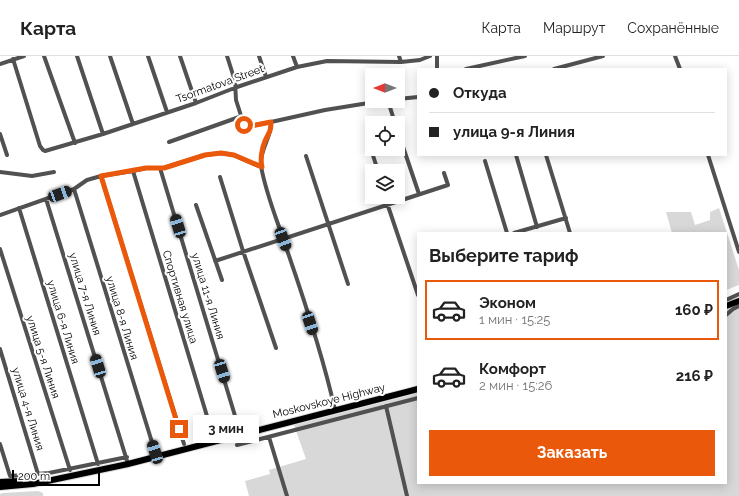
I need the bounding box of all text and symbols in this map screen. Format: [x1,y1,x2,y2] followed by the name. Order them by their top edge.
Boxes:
[20,17,76,39] text: Карта
[482,20,521,36] text: Карта
[543,20,605,36] text: Маршрут
[627,20,719,36] text: Сохранённые
[174,62,266,106] street label: Tsormatova Street
[365,68,405,108] north arrow
[365,68,405,204] map controls
[453,84,507,102] text: Откуда
[235,116,253,134] route start
[365,116,405,156] button: locate
[453,123,575,141] text: улица 9-я Линия
[365,164,405,204] button: layers
[47,184,73,204] car
[169,213,187,239] car
[273,226,293,252] car
[429,245,579,266] text: Выберите тариф
[160,249,200,345] street label: Спортивная улица
[66,251,104,337] street label: улица 7-я Линия
[189,251,227,341] street label: улица 11-я Линия
[103,275,141,361] street label: улица 8-я Линия
[44,279,82,365] street label: улица 6-я Линия
[431,292,467,328] icon: car
[479,294,536,312] text: Эконом
[675,301,713,319] text: 160 ₽
[301,310,319,336] car
[479,312,550,327] text: 1 мин · 15:25
[23,314,63,400] street label: улица 5-я Линия
[89,353,107,379] car
[213,358,231,384] car
[431,358,467,394] icon: car
[479,360,546,378] text: Комфорт
[9,366,47,452] street label: улица 4-я Линия
[676,367,713,385] text: 216 ₽
[479,378,552,393] text: 2 мин · 15:26
[271,381,387,421] street label: Moskovskoye Highway
[193,415,259,443] callout: 3 мин
[170,420,188,438] route end
[208,421,244,436] text: 3 мин
[429,430,715,476] button: Заказать
[146,439,164,465] car
[12,468,100,487] scale bar
[18,470,50,483] text: 200 m

